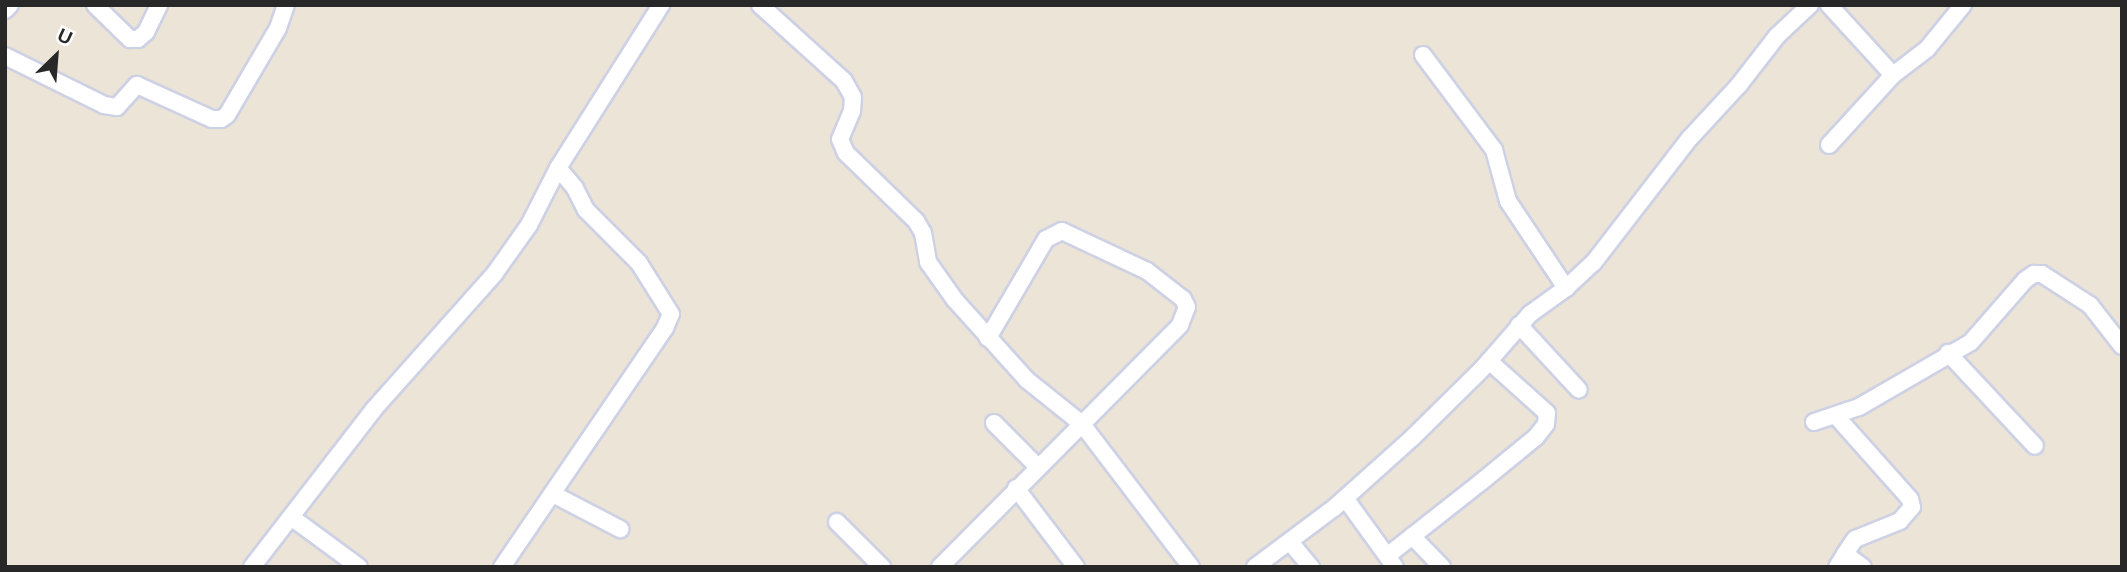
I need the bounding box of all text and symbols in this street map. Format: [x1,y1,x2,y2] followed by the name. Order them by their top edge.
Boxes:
[21,21,91,91] north arrow
[54,24,76,49] text: U

